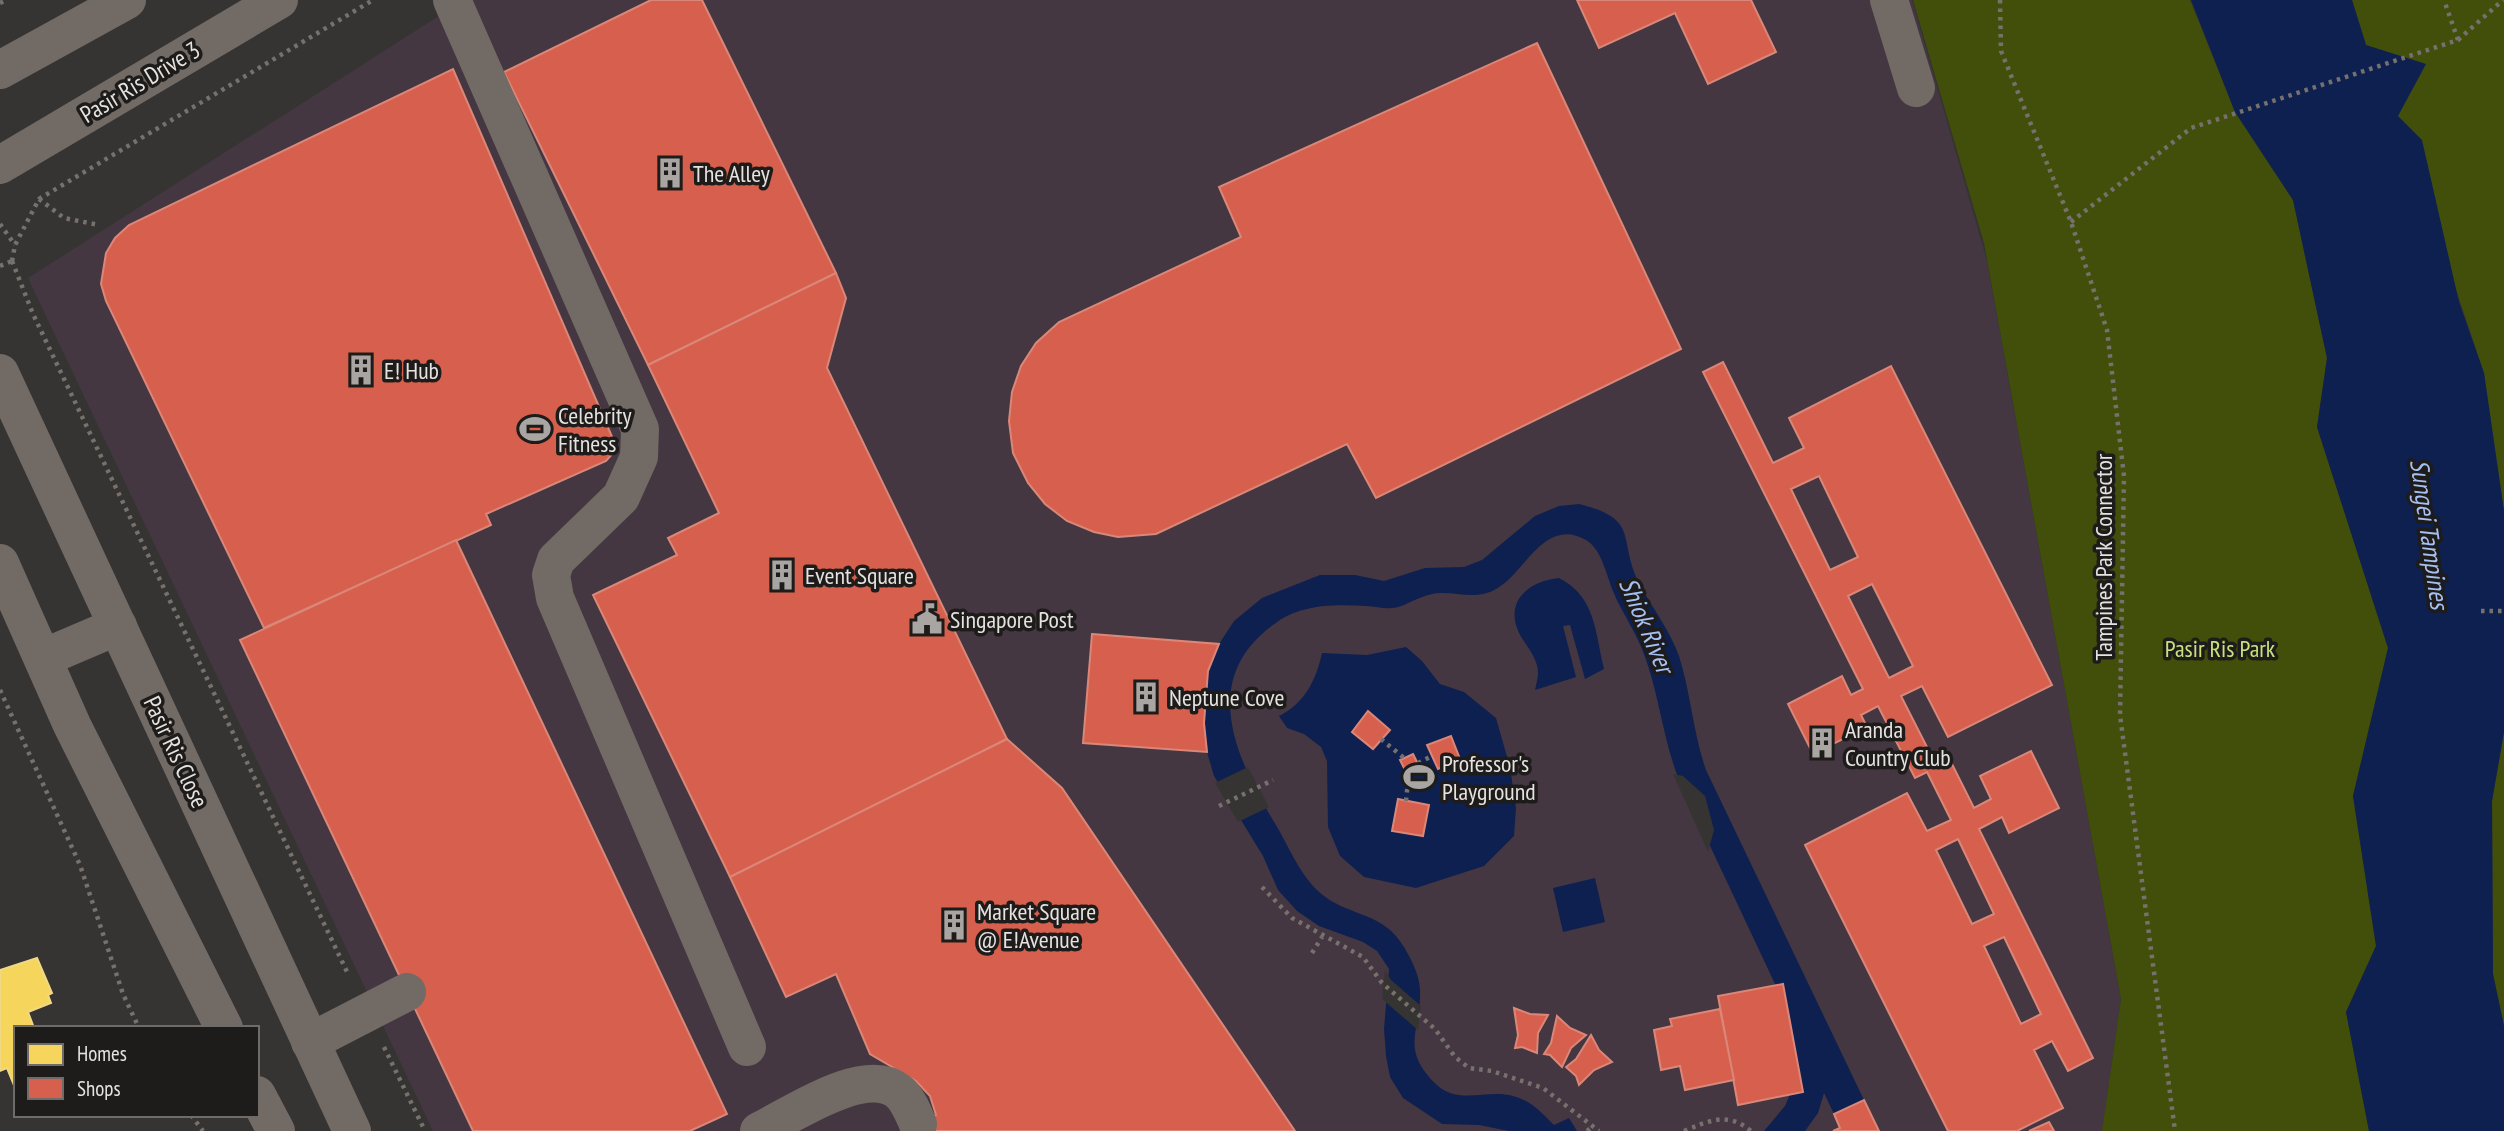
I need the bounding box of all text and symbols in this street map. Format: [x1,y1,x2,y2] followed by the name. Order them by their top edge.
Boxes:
[75,34,205,130] street label: Pasir Ris Drive 3
[653,156,687,190] building icon: The Alley
[693,158,770,189] place label: The Alley
[344,353,378,387] building icon: E! Hub
[384,355,439,386] place label: E! Hub
[558,400,631,459] place label: Celebrity Fitness
[518,412,552,446] sports icon: Celebrity Fitness
[2088,453,2119,660] street label: Tampines Park Connector
[2403,457,2457,613] water label: Sungei Tampines
[765,558,799,592] building icon: Event Square
[805,560,914,591] place label: Event Square
[1612,572,1683,681] water label: Shiok River
[910,602,944,636] public building icon: Singapore Post
[950,604,1074,635] place label: Singapore Post
[2165,633,2276,664] park label: Pasir Ris Park
[1129,680,1163,714] building icon: Neptune Cove
[1169,682,1285,713] place label: Neptune Cove
[137,691,215,813] street label: Pasir Ris Close
[1845,714,1951,773] place label: Aranda Country Club
[1805,726,1839,760] building icon: Aranda Country Club
[1442,748,1536,807] place label: Professor's Playground
[1402,760,1436,794] sports icon: Professor's Playground
[977,896,1096,955] place label: Market Square @ E!Avenue
[937,908,971,942] building icon: Market Square @ E!Avenue
[14,1026,259,1117] legend
[77,1040,127,1067] text: Homes
[77,1075,121,1102] text: Shops

